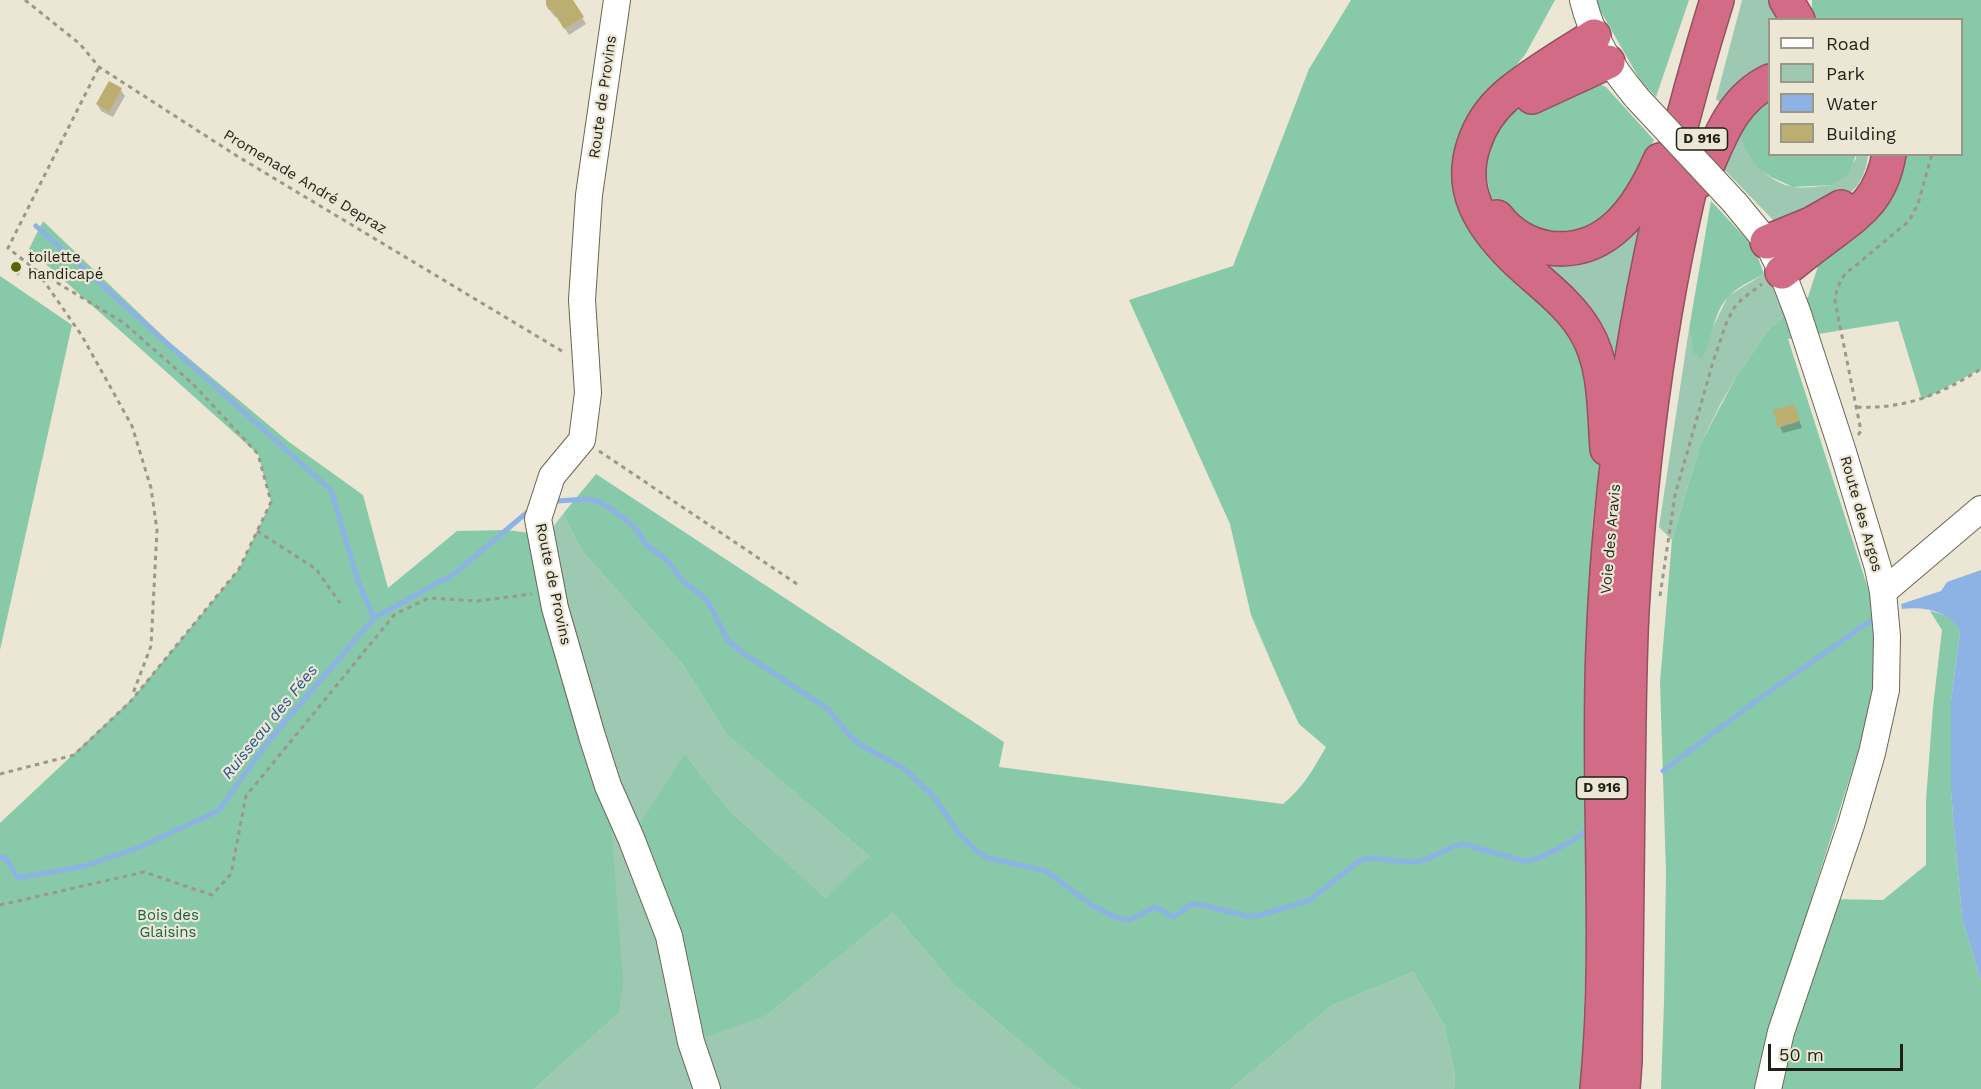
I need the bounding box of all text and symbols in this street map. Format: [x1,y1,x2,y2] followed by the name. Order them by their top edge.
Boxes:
[1768,18,1963,156] legend
[1826,33,1870,54] text: Road
[585,34,621,160] street label: Route de Provins
[1826,63,1865,84] text: Park
[1826,93,1878,114] text: Water
[1826,123,1896,144] text: Building
[220,126,390,238] street label: Promenade André Depraz
[1676,128,1728,150] road number: D 916
[28,249,103,284] place label: toilette handicapé
[9,260,23,274] marker: toilette handicapé
[1836,454,1886,574] street label: Route des Argos
[1597,483,1625,595] street label: Voie des Aravis
[531,521,575,647] street label: Route de Provins
[218,661,322,783] water label: Ruisseau des Fées
[1576,777,1628,799] road number: D 916
[137,907,199,942] park label: Bois des Glaisins
[1771,1032,1906,1070] scale bar
[1779,1044,1824,1065] text: 50 m

